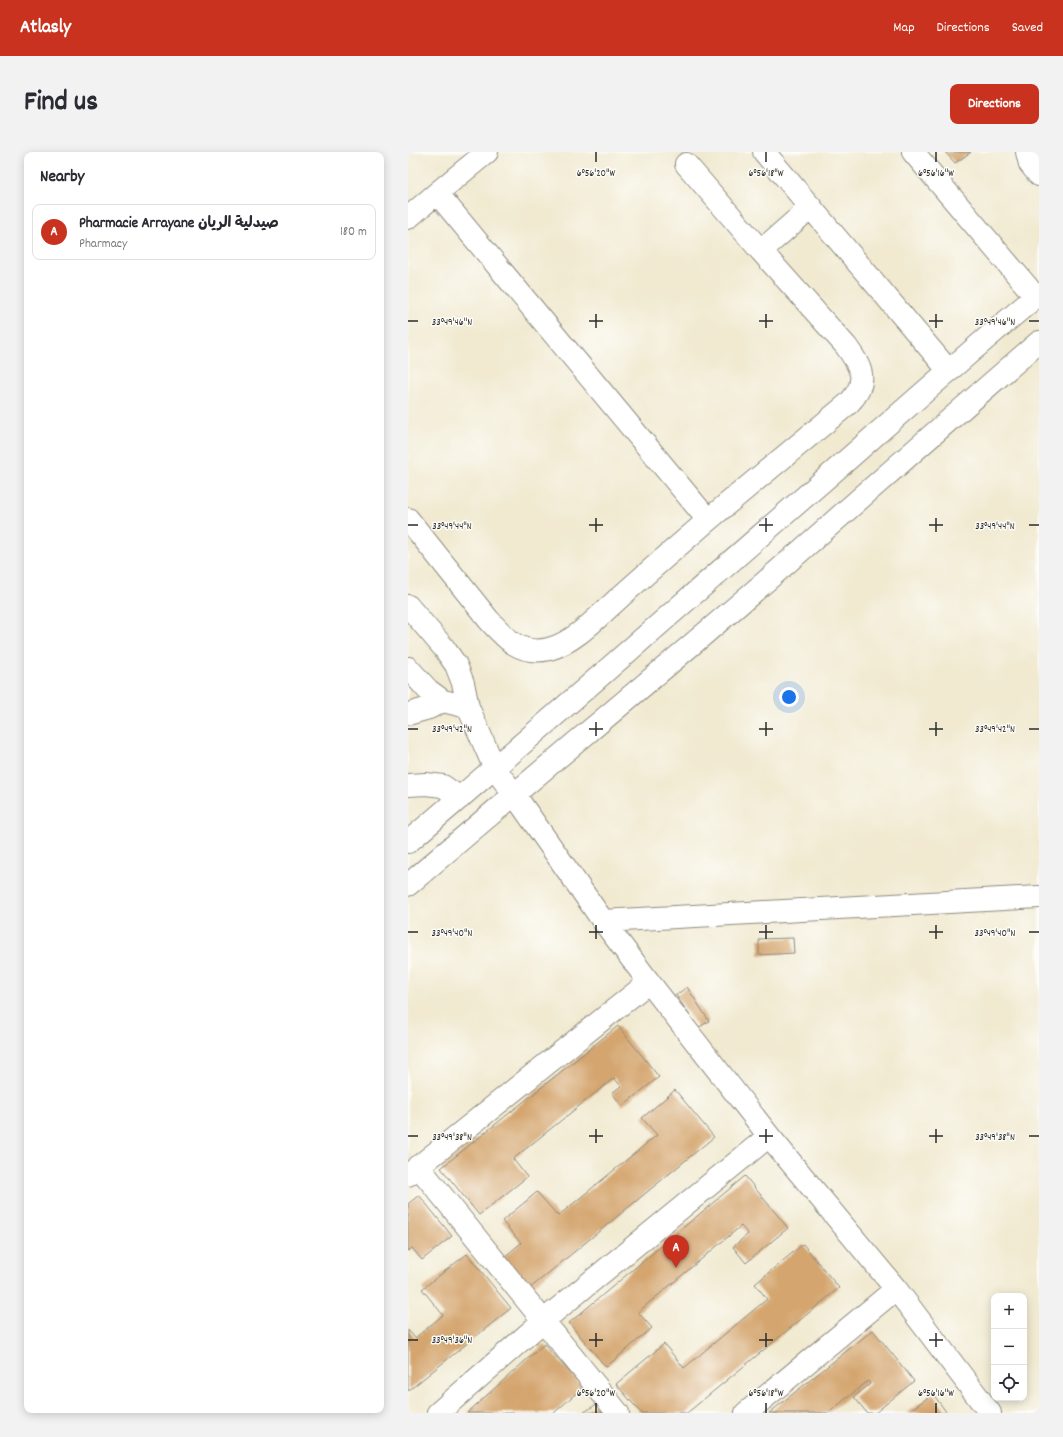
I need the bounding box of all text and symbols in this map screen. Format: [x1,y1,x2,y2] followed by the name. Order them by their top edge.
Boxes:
[20,15,71,42] text: Atlasly
[893,18,915,38] text: Map
[937,18,990,38] text: Directions
[1012,18,1043,38] text: Saved
[24,84,98,124] text: Find us
[950,84,1039,124] button: Directions
[40,166,84,190] text: Nearby
[577,167,616,181] text: 6°56'20"W
[748,167,784,181] text: 6°56'18"W
[918,167,954,181] text: 6°56'16"W
[79,213,279,235] text: Pharmacie Arrayane صيدلية الريان
[50,223,58,242] text: A
[340,223,367,242] text: 180 m
[79,235,127,254] text: Pharmacy
[432,316,472,330] text: 33°49'46"N
[975,316,1015,330] text: 33°49'46"N
[432,520,472,534] text: 33°49'44"N
[975,520,1015,534] text: 33°49'44"N
[779,687,799,707] your location
[432,723,472,737] text: 33°49'42"N
[975,723,1015,737] text: 33°49'42"N
[432,927,473,941] text: 33°49'40"N
[975,927,1016,941] text: 33°49'40"N
[432,1131,472,1145] text: 33°49'38"N
[975,1131,1015,1145] text: 33°49'38"N
[663,1235,689,1268] pin: A
[991,1293,1027,1401] map controls
[991,1293,1027,1329] button: +
[991,1329,1027,1365] button: −
[432,1334,472,1348] text: 33°49'36"N
[991,1365,1027,1401] button: locate
[577,1387,616,1401] text: 6°56'20"W
[748,1387,784,1401] text: 6°56'18"W
[918,1387,954,1401] text: 6°56'16"W

